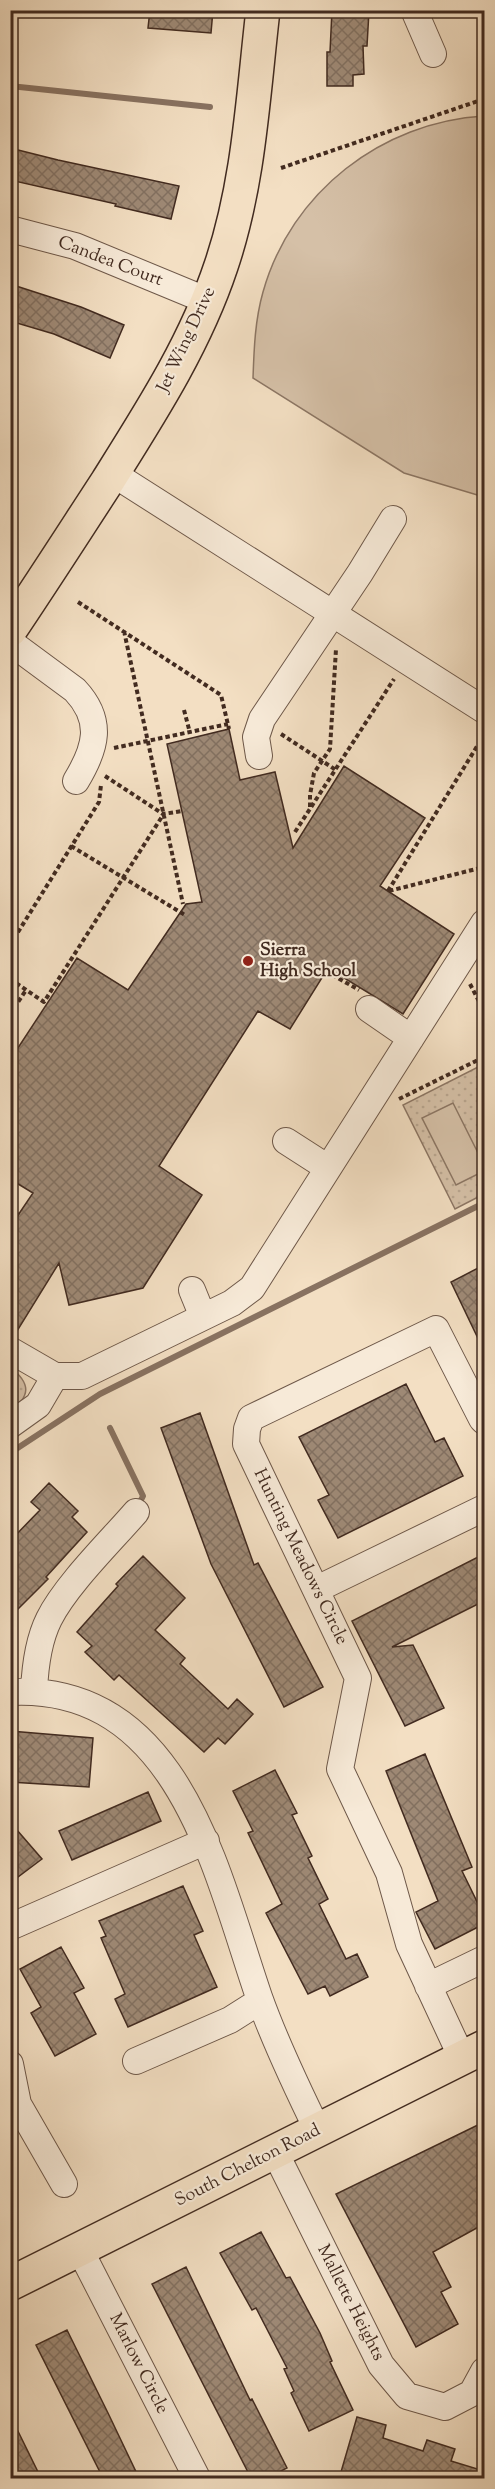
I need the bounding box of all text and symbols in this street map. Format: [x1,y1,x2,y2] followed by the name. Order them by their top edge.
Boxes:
[54,230,166,294] street label: Candea Court
[151,283,223,398] street label: Jet Wing Drive
[260,938,357,985] place label: Sierra High School
[241,954,255,968] marker: Sierra High School
[246,1465,354,1649] street label: Hunting Meadows Circle
[171,2118,325,2214] street label: South Chelton Road
[309,2240,391,2366] street label: Mallette Heights
[101,2309,175,2419] street label: Marlow Circle

